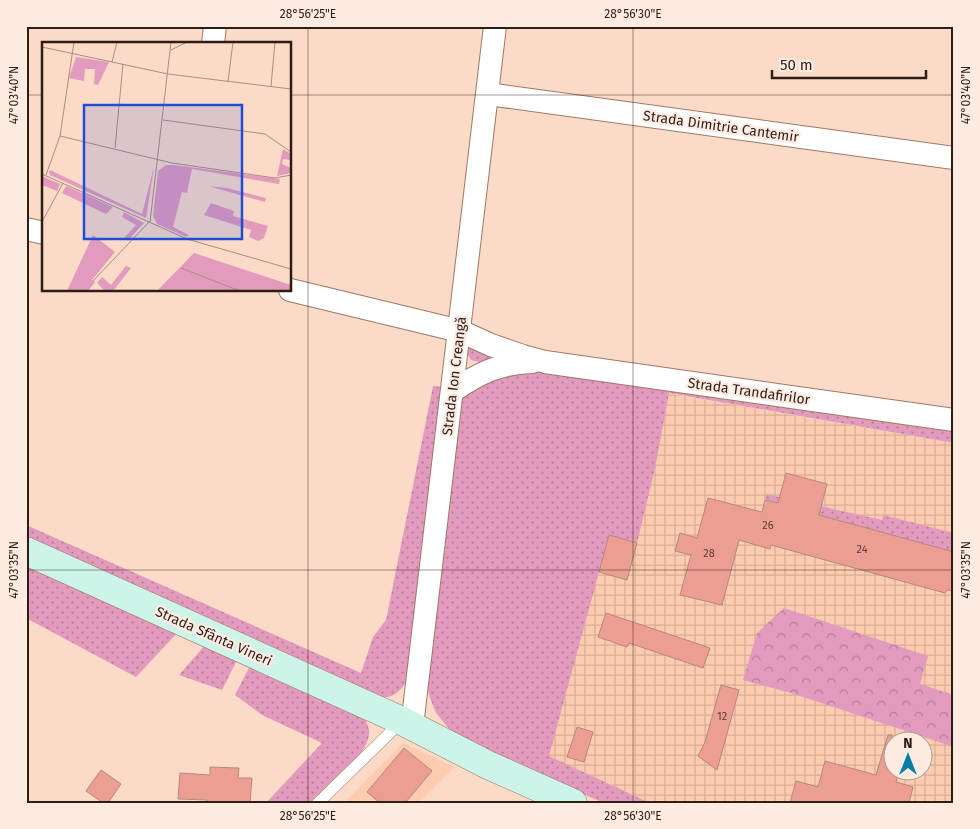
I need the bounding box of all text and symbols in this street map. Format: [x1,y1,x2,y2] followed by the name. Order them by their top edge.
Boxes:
[280,7,336,21] text: 28°56'25"E
[604,7,662,21] text: 28°56'30"E
[42,42,291,291] inset map
[772,48,926,80] scale bar
[780,56,813,74] text: 50 m
[7,66,21,124] text: 47°03'40"N
[959,66,973,124] text: 47°03'40"N
[642,107,800,146] street label: Strada Dimitrie Cantemir
[439,316,470,436] street label: Strada Ion Creangă
[687,374,812,409] street label: Strada Trandafirilor
[762,519,774,532] house number: 26
[7,541,21,599] text: 47°03'35"N
[959,541,973,599] text: 47°03'35"N
[857,543,868,556] house number: 24
[703,547,715,560] house number: 28
[153,603,275,670] street label: Strada Sfânta Vineri
[717,710,727,723] house number: 12
[882,732,932,782] north arrow
[903,735,913,752] text: N
[280,809,336,823] text: 28°56'25"E
[604,809,662,823] text: 28°56'30"E

